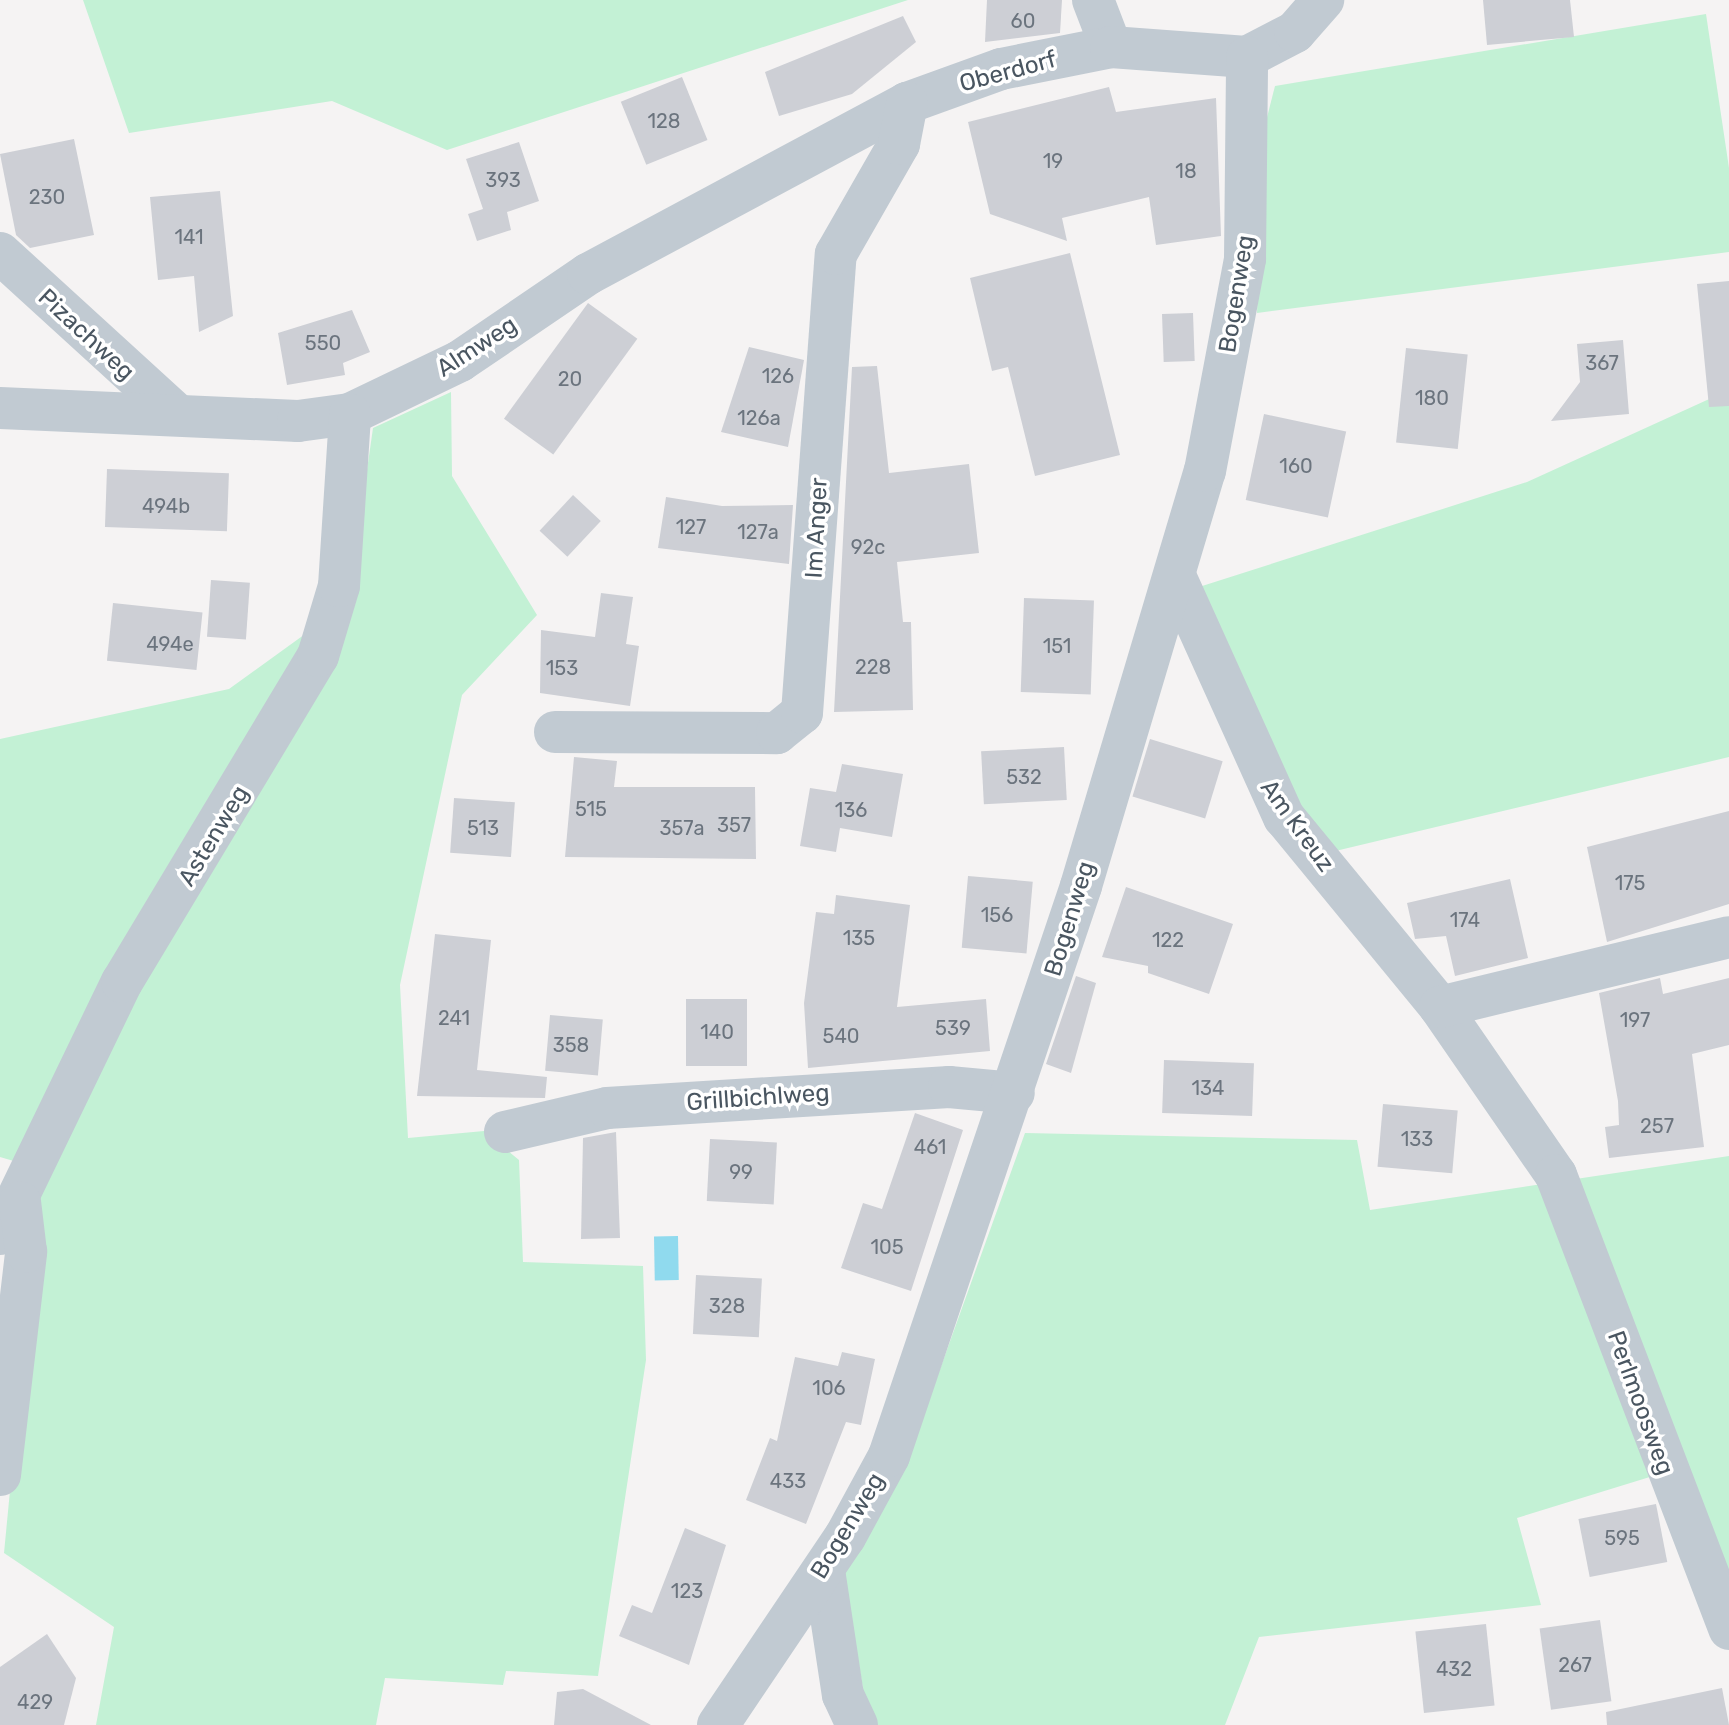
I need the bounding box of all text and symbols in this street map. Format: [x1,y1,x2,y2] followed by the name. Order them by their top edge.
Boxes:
[1011,9,1035,33] house number: 60
[956,45,1060,99] street label: Oberdorf
[647,109,681,133] house number: 128
[1043,149,1063,173] house number: 19
[1175,159,1197,183] house number: 18
[485,168,521,192] house number: 393
[29,185,65,209] house number: 230
[174,225,204,249] house number: 141
[1213,233,1261,355] street label: Bogenweg
[32,283,140,387] street label: Pizachweg
[432,310,522,384] street label: Almweg
[305,331,341,355] house number: 550
[1585,351,1619,375] house number: 367
[762,364,794,388] house number: 126
[558,367,582,391] house number: 20
[1415,386,1449,410] house number: 180
[737,406,781,430] house number: 126a
[1279,454,1313,478] house number: 160
[800,477,834,579] street label: Im Anger
[142,494,190,518] house number: 494b
[676,515,706,539] house number: 127
[737,520,779,544] house number: 127a
[851,535,885,559] house number: 92c
[146,632,194,656] house number: 494e
[1043,634,1071,658] house number: 151
[855,655,891,679] house number: 228
[546,656,578,680] house number: 153
[1006,765,1042,789] house number: 532
[1254,774,1340,878] street label: Am Kreuz
[173,781,255,891] street label: Astenweg
[575,797,607,821] house number: 515
[835,798,867,822] house number: 136
[717,813,751,837] house number: 357
[467,816,499,840] house number: 513
[659,816,705,840] house number: 357a
[1039,858,1101,980] street label: Bogenweg
[1615,871,1645,895] house number: 175
[981,903,1013,927] house number: 156
[1450,908,1480,932] house number: 174
[843,926,875,950] house number: 135
[1152,928,1184,952] house number: 122
[438,1006,470,1030] house number: 241
[1620,1008,1650,1032] house number: 197
[935,1016,971,1040] house number: 539
[700,1020,734,1044] house number: 140
[823,1024,859,1048] house number: 540
[553,1033,589,1057] house number: 358
[1192,1076,1224,1100] house number: 134
[685,1079,831,1117] street label: Grillbichlweg
[1640,1114,1674,1138] house number: 257
[1401,1127,1433,1151] house number: 133
[914,1135,946,1159] house number: 461
[729,1160,753,1184] house number: 99
[870,1235,904,1259] house number: 105
[709,1294,745,1318] house number: 328
[1601,1327,1679,1479] street label: Perlmoosweg
[812,1376,846,1400] house number: 106
[805,1468,891,1584] street label: Bogenweg
[770,1469,806,1493] house number: 433
[1604,1526,1640,1550] house number: 595
[671,1579,703,1603] house number: 123
[1558,1653,1592,1677] house number: 267
[1436,1657,1472,1681] house number: 432
[17,1690,53,1714] house number: 429

